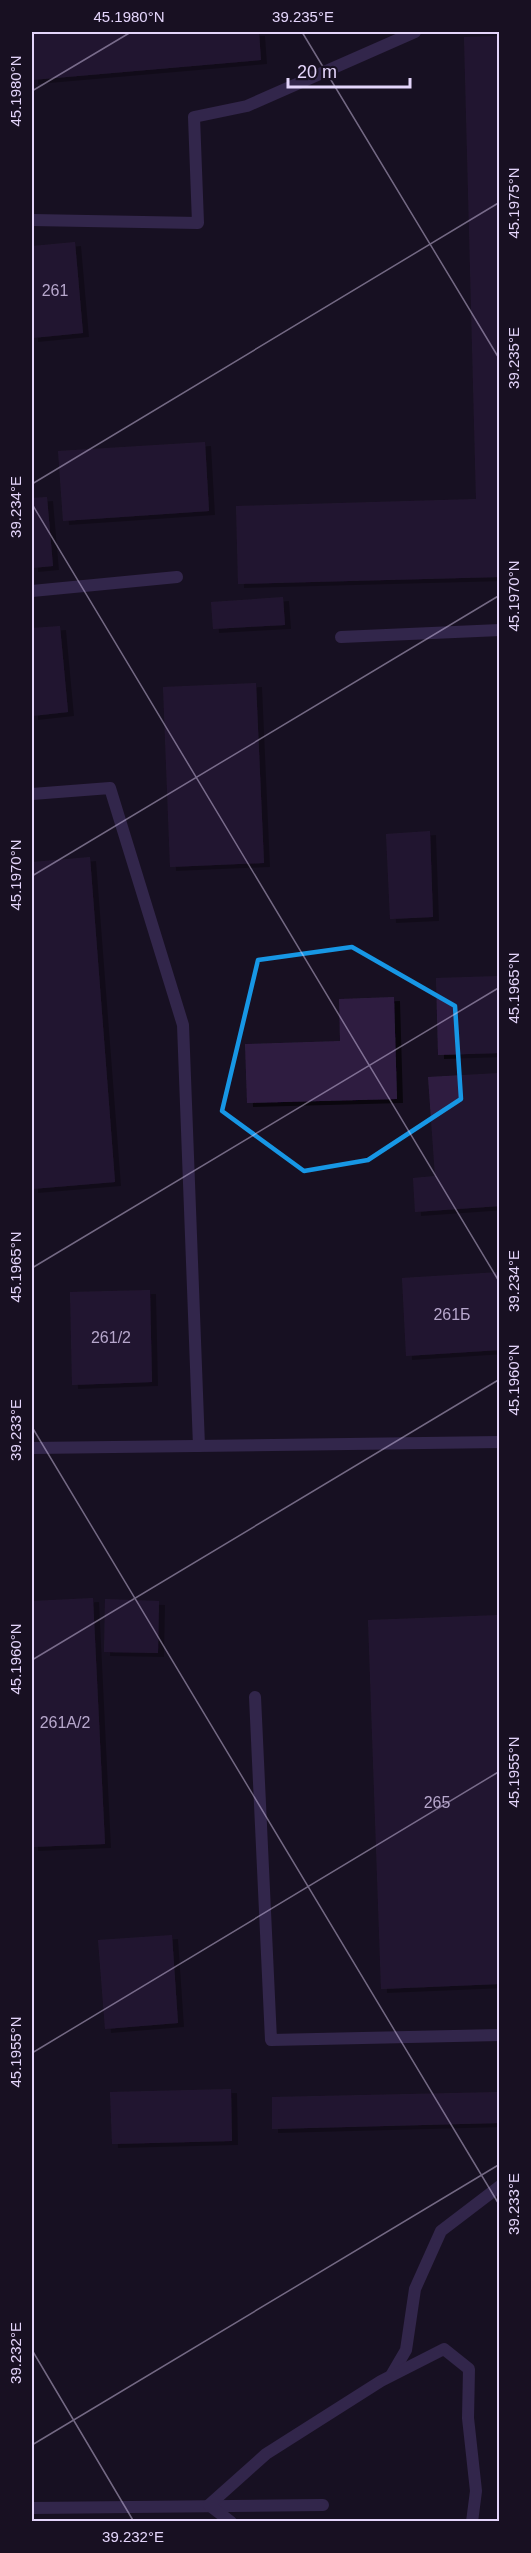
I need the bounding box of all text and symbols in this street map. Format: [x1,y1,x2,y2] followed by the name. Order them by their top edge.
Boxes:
[93,8,165,25] text: 45.1980°N
[272,8,334,25] text: 39.235°E
[288,51,410,89] scale bar
[7,55,24,127] text: 45.1980°N
[297,62,337,82] text: 20 m
[505,167,522,239] text: 45.1975°N
[42,282,68,299] house number: 261
[505,327,522,389] text: 39.235°E
[7,476,24,538] text: 39.234°E
[505,560,522,632] text: 45.1970°N
[7,839,24,911] text: 45.1970°N
[505,952,522,1024] text: 45.1965°N
[7,1231,24,1303] text: 45.1965°N
[505,1250,522,1312] text: 39.234°E
[433,1306,471,1323] house number: 261Б
[91,1329,131,1346] house number: 261/2
[505,1344,522,1416] text: 45.1960°N
[7,1399,24,1461] text: 39.233°E
[7,1623,24,1695] text: 45.1960°N
[40,1714,90,1731] house number: 261А/2
[505,1736,522,1808] text: 45.1955°N
[424,1794,450,1811] house number: 265
[7,2016,24,2088] text: 45.1955°N
[505,2173,522,2235] text: 39.233°E
[7,2322,24,2384] text: 39.232°E
[102,2528,164,2545] text: 39.232°E

